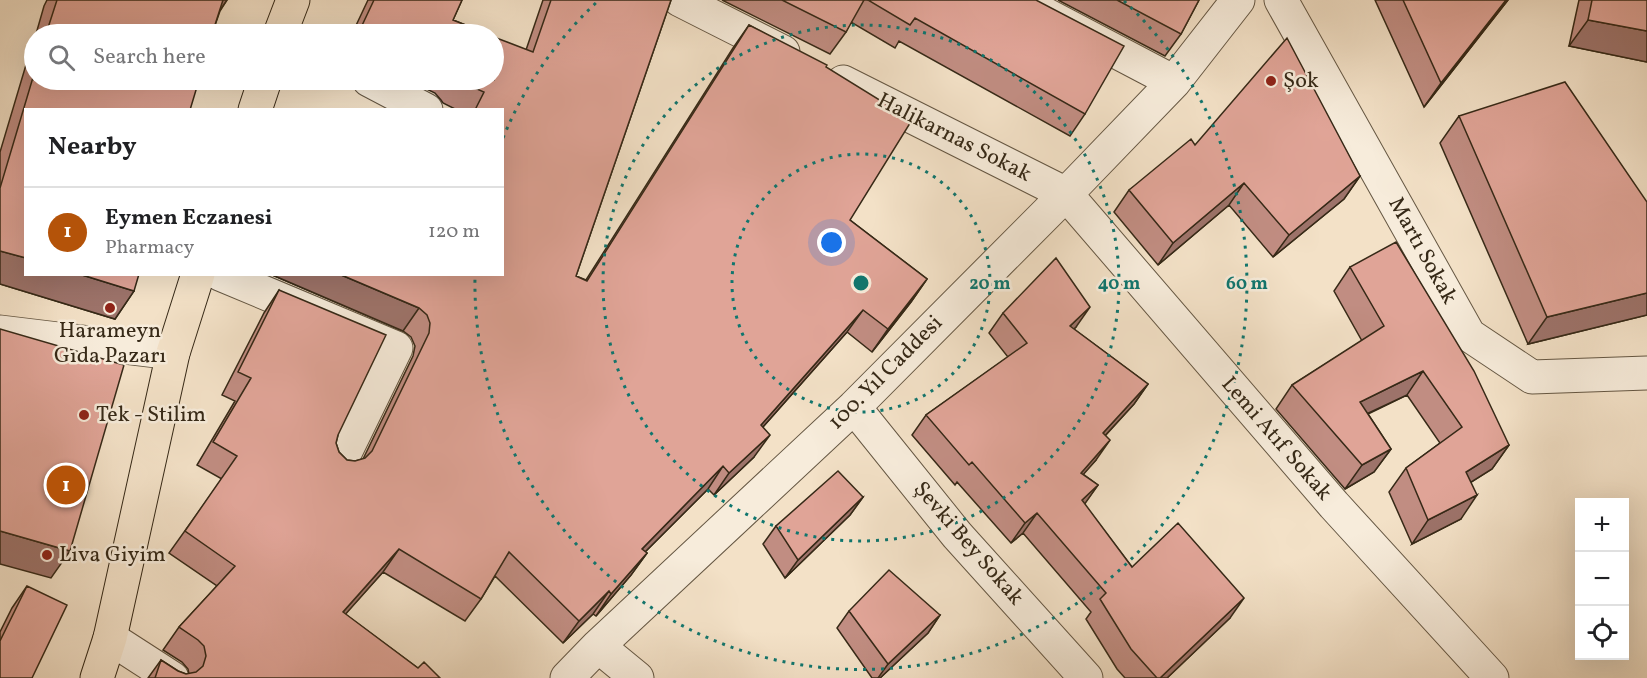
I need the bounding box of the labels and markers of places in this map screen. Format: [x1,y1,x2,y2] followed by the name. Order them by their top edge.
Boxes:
[1283,66,1319,97] place label: Şok
[1264,74,1278,88] marker: Şok
[851,273,871,293] centre of rings
[103,301,117,315] marker: Harameyn Gıda Pazarı
[54,316,166,372] place label: Harameyn Gıda Pazarı
[96,400,206,431] place label: Tek - Stilim
[77,408,91,422] marker: Tek - Stilim
[46,462,86,508] pin: 1
[59,540,166,571] place label: Liva Giyim
[40,548,54,562] marker: Liva Giyim

